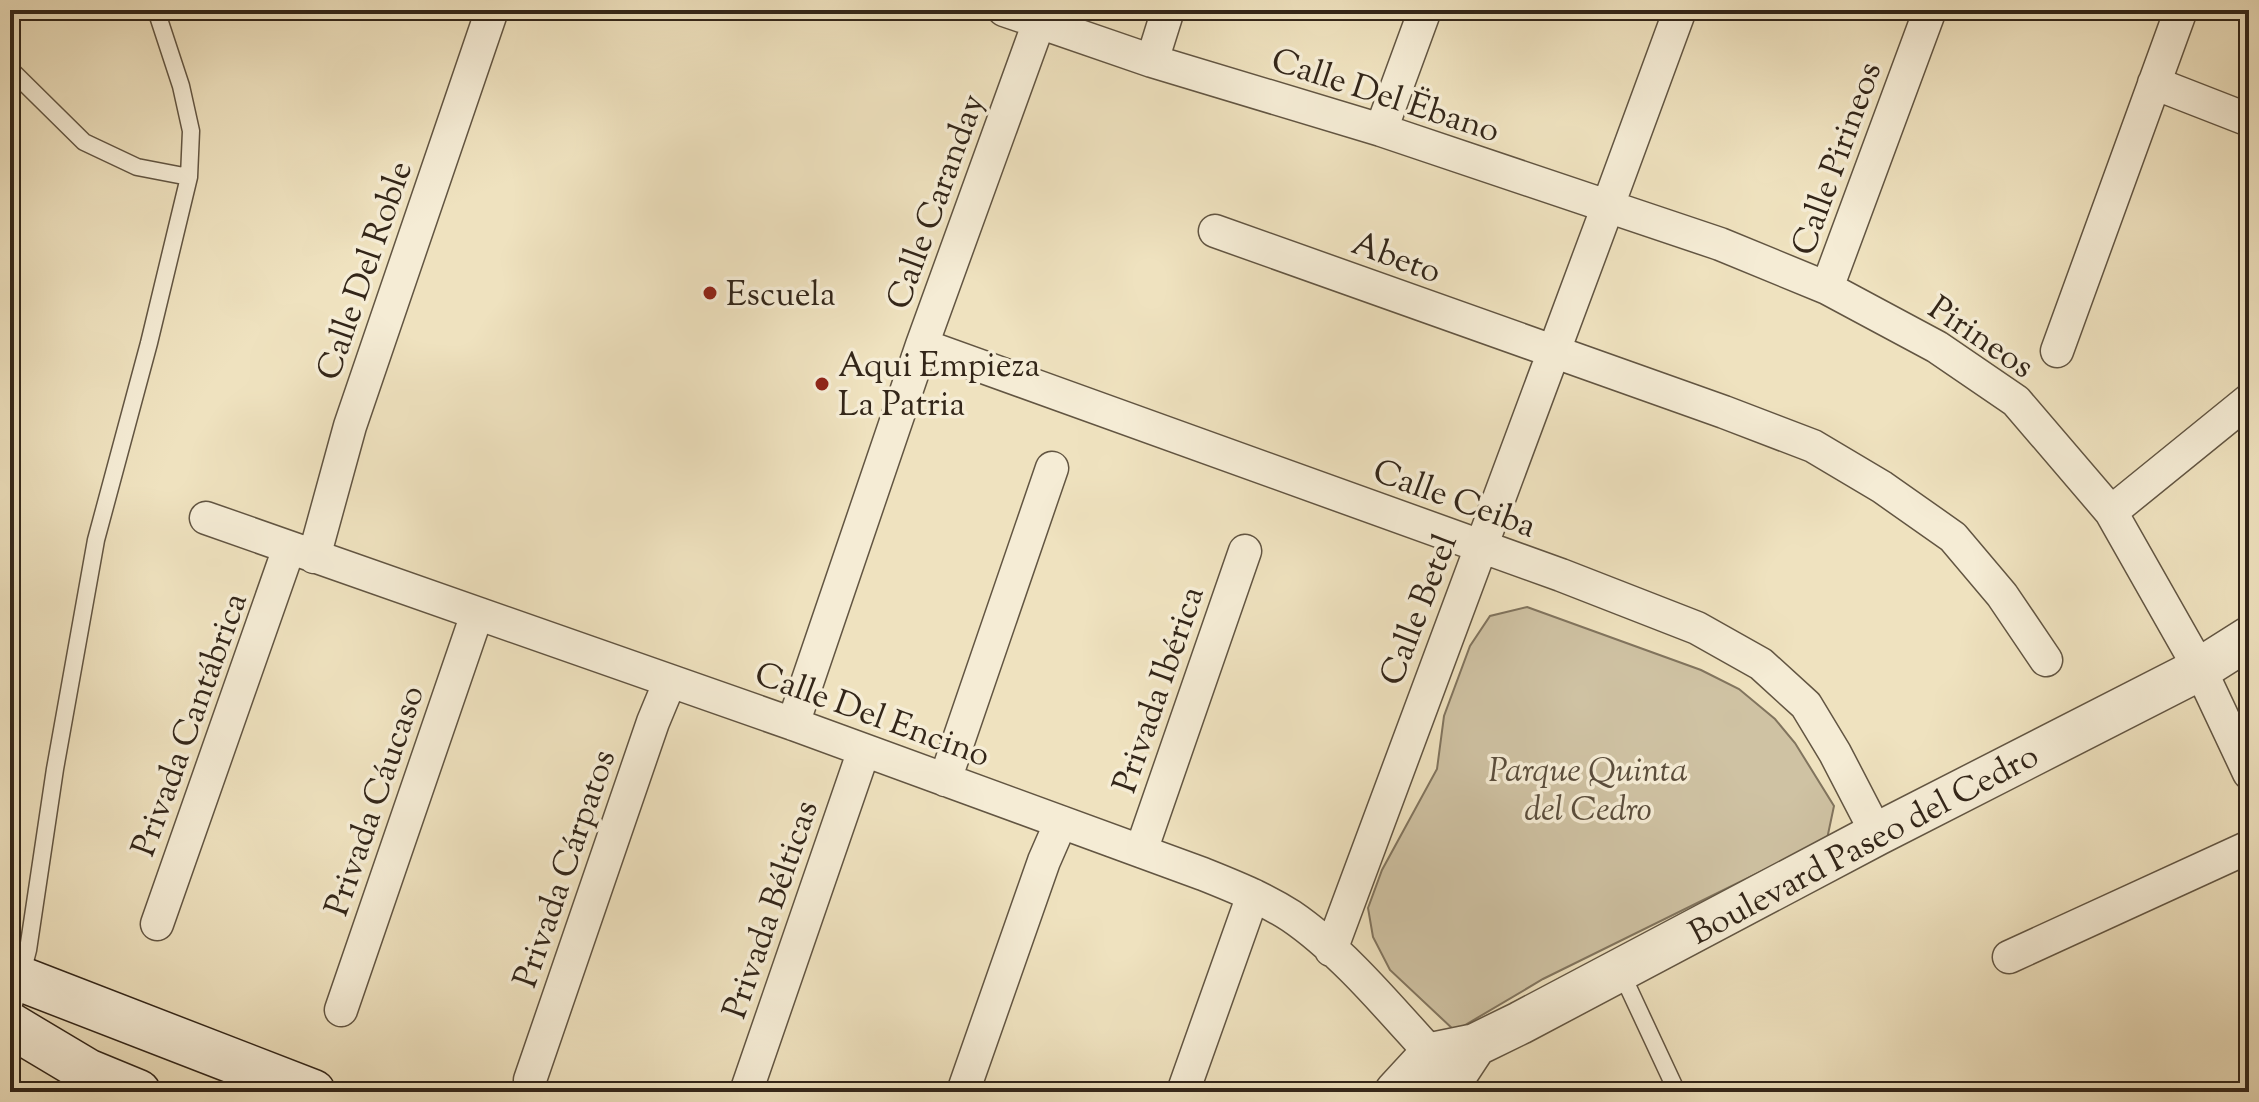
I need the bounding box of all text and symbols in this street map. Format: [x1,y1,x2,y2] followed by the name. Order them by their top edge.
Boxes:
[1264,37,1505,157] street label: Calle Del Ëbano
[1781,56,1896,263] street label: Calle Pirineos
[876,88,999,317] street label: Calle Caranday
[306,155,427,387] street label: Calle Del Roble
[1344,221,1447,298] street label: Abeto
[726,272,836,321] place label: Escuela
[701,284,719,302] marker: Escuela
[1917,286,2043,392] street label: Pirineos
[838,343,1040,431] place label: Aqui Empieza La Patria
[813,375,831,393] marker: Aqui Empieza La Patria
[1365,448,1542,552] street label: Calle Ceiba
[1369,528,1471,693] street label: Calle Betel
[1102,580,1219,800] street label: Privada Ibérica
[121,587,262,864] street label: Privada Cantábrica
[747,651,996,782] street label: Calle Del Encino
[314,679,439,923] street label: Privada Cáucaso
[1681,733,2048,959] street label: Boulevard Paseo del Cedro
[503,744,630,995] street label: Privada Cárpatos
[1488,748,1688,836] park label: Parque Quinta del Cedro
[712,794,833,1026] street label: Privada Bélticas

